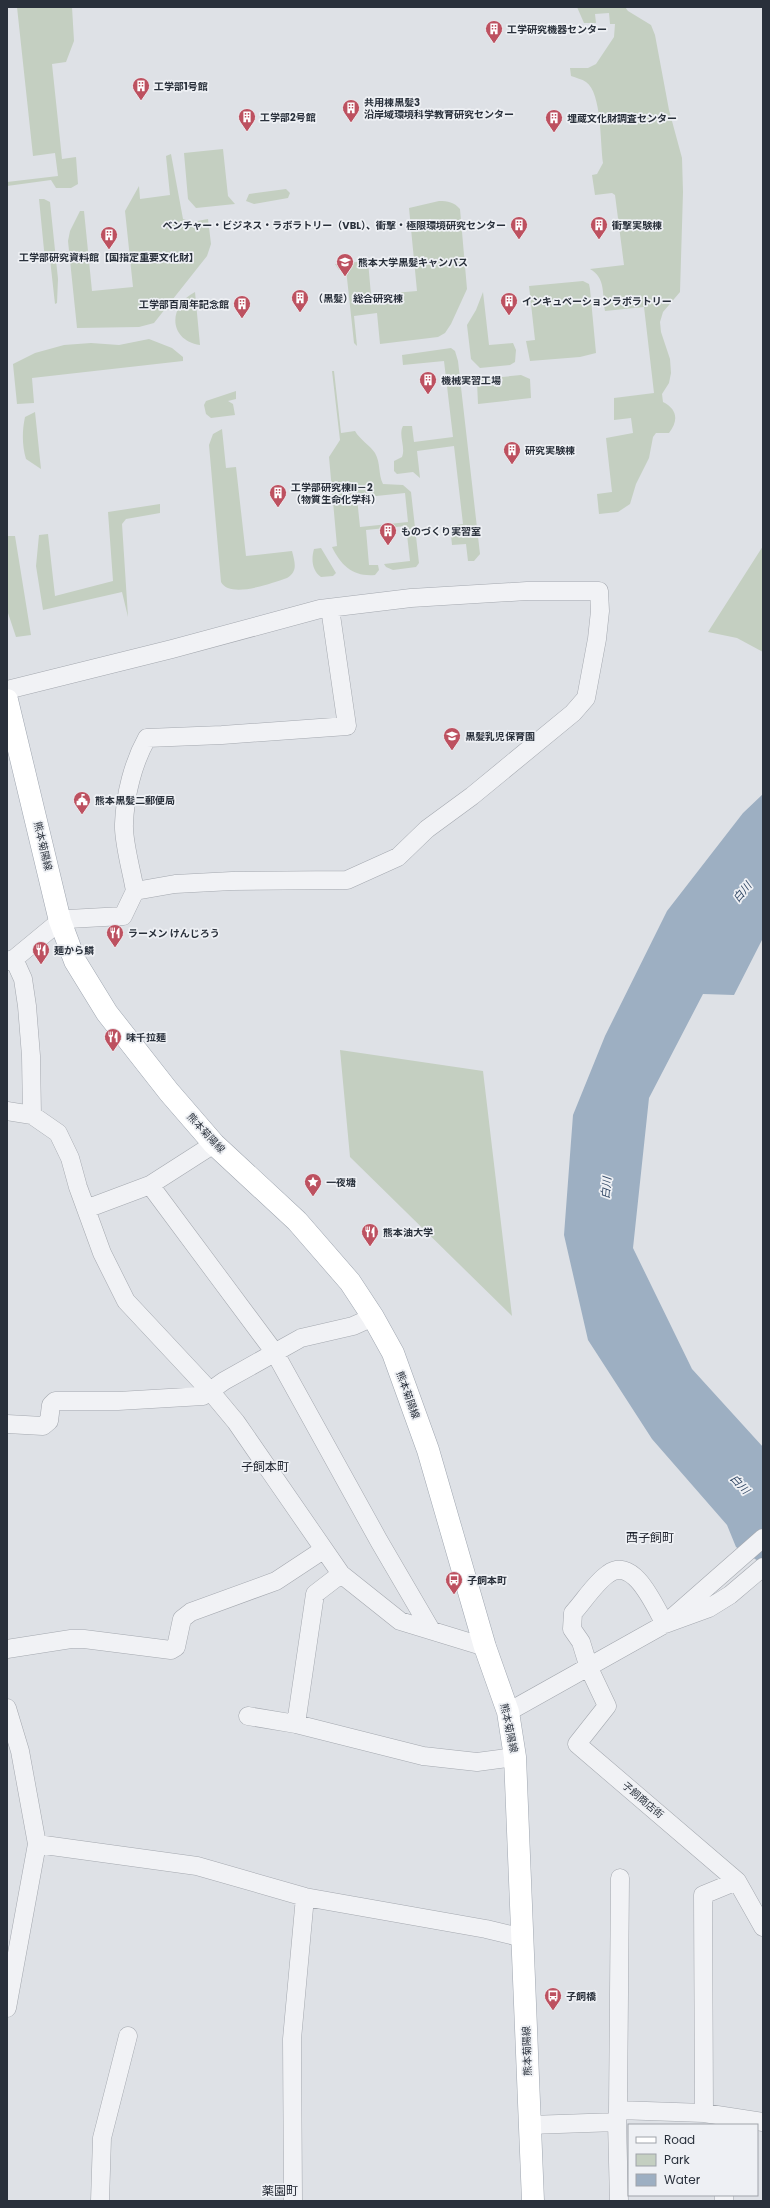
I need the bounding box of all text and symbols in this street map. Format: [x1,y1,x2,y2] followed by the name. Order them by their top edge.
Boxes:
[484,19,504,44] building icon: 工学研究機器センター
[507,22,607,37] place label: 工学研究機器センター
[131,76,151,101] building icon: 工学部1号館
[154,79,208,94] place label: 工学部1号館
[364,95,514,122] place label: 共用棟黒髪3 沿岸域環境科学教育研究センター
[341,98,361,123] building icon: 共用棟黒髪3 沿岸域環境科学教育研究センター
[237,107,257,132] building icon: 工学部2号館
[544,108,564,133] building icon: 埋蔵文化財調査センター
[260,110,316,125] place label: 工学部2号館
[567,111,677,126] place label: 埋蔵文化財調査センター
[509,215,529,240] building icon: ベンチャー・ビジネス・ラボラトリー（VBL）、衝撃・極限環境研究センター
[589,215,609,240] building icon: 衝撃実験棟
[162,218,506,233] place label: ベンチャー・ビジネス・ラボラトリー（VBL）、衝撃・極限環境研究センター
[611,218,662,233] place label: 衝撃実験棟
[99,225,119,250] building icon: 工学部研究資料館【国指定重要文化財】
[19,250,199,265] place label: 工学部研究資料館【国指定重要文化財】
[335,252,355,277] school or university icon: 熊本大学黒髪キャンパス
[358,255,468,270] place label: 熊本大学黒髪キャンパス
[290,288,310,313] building icon: （黒髪）総合研究棟
[313,291,403,306] place label: （黒髪）総合研究棟
[499,291,519,316] building icon: インキュベーションラボラトリー
[232,294,252,319] building icon: 工学部百周年記念館
[522,294,672,309] place label: インキュベーションラボラトリー
[139,297,229,312] place label: 工学部百周年記念館
[418,370,438,395] building icon: 機械実習工場
[441,373,501,388] place label: 機械実習工場
[502,440,522,465] building icon: 研究実験棟
[525,443,575,458] place label: 研究実験棟
[291,480,381,507] place label: 工学部研究棟II－2 （物質生命化学科）
[268,483,288,508] building icon: 工学部研究棟II－2 （物質生命化学科）
[378,521,398,546] building icon: ものづくり実習室
[401,524,481,539] place label: ものづくり実習室
[442,726,462,751] school or university icon: 黒髪乳児保育園
[465,729,535,744] place label: 黒髪乳児保育園
[72,790,92,815] public building icon: 熊本黒髪二郵便局
[95,793,175,808] place label: 熊本黒髪二郵便局
[30,820,56,872] street label: 熊本菊陽線
[729,878,756,906] water label: 白川
[105,923,125,948] restaurant icon: ラーメン けんじろう
[128,926,220,941] place label: ラーメン けんじろう
[31,940,51,965] restaurant icon: 麺から鱗
[54,943,94,958] place label: 麺から鱗
[103,1027,123,1052] restaurant icon: 味千拉麺
[126,1030,166,1045] place label: 味千拉麺
[183,1110,229,1156] street label: 熊本菊陽線
[303,1172,323,1197] place icon: 一夜塘
[326,1175,356,1190] place label: 一夜塘
[597,1175,615,1200] water label: 白川
[360,1222,380,1247] restaurant icon: 熊本油大学
[383,1225,433,1240] place label: 熊本油大学
[392,1369,424,1421] street label: 熊本菊陽線
[241,1458,289,1475] district label: 子飼本町
[727,1470,754,1498] water label: 白川
[626,1529,674,1546] district label: 西子飼町
[444,1570,464,1595] bus stop icon: 子飼本町
[467,1573,507,1588] place label: 子飼本町
[496,1702,522,1754] street label: 熊本菊陽線
[619,1778,667,1822] street label: 子飼商店街
[543,1986,563,2011] bus stop icon: 子飼橋
[566,1989,596,2004] place label: 子飼橋
[519,2026,535,2076] street label: 熊本菊陽線
[628,2124,758,2196] legend
[664,2131,695,2148] text: Road
[664,2151,691,2168] text: Park
[664,2171,701,2188] text: Water
[262,2182,298,2199] district label: 薬園町

